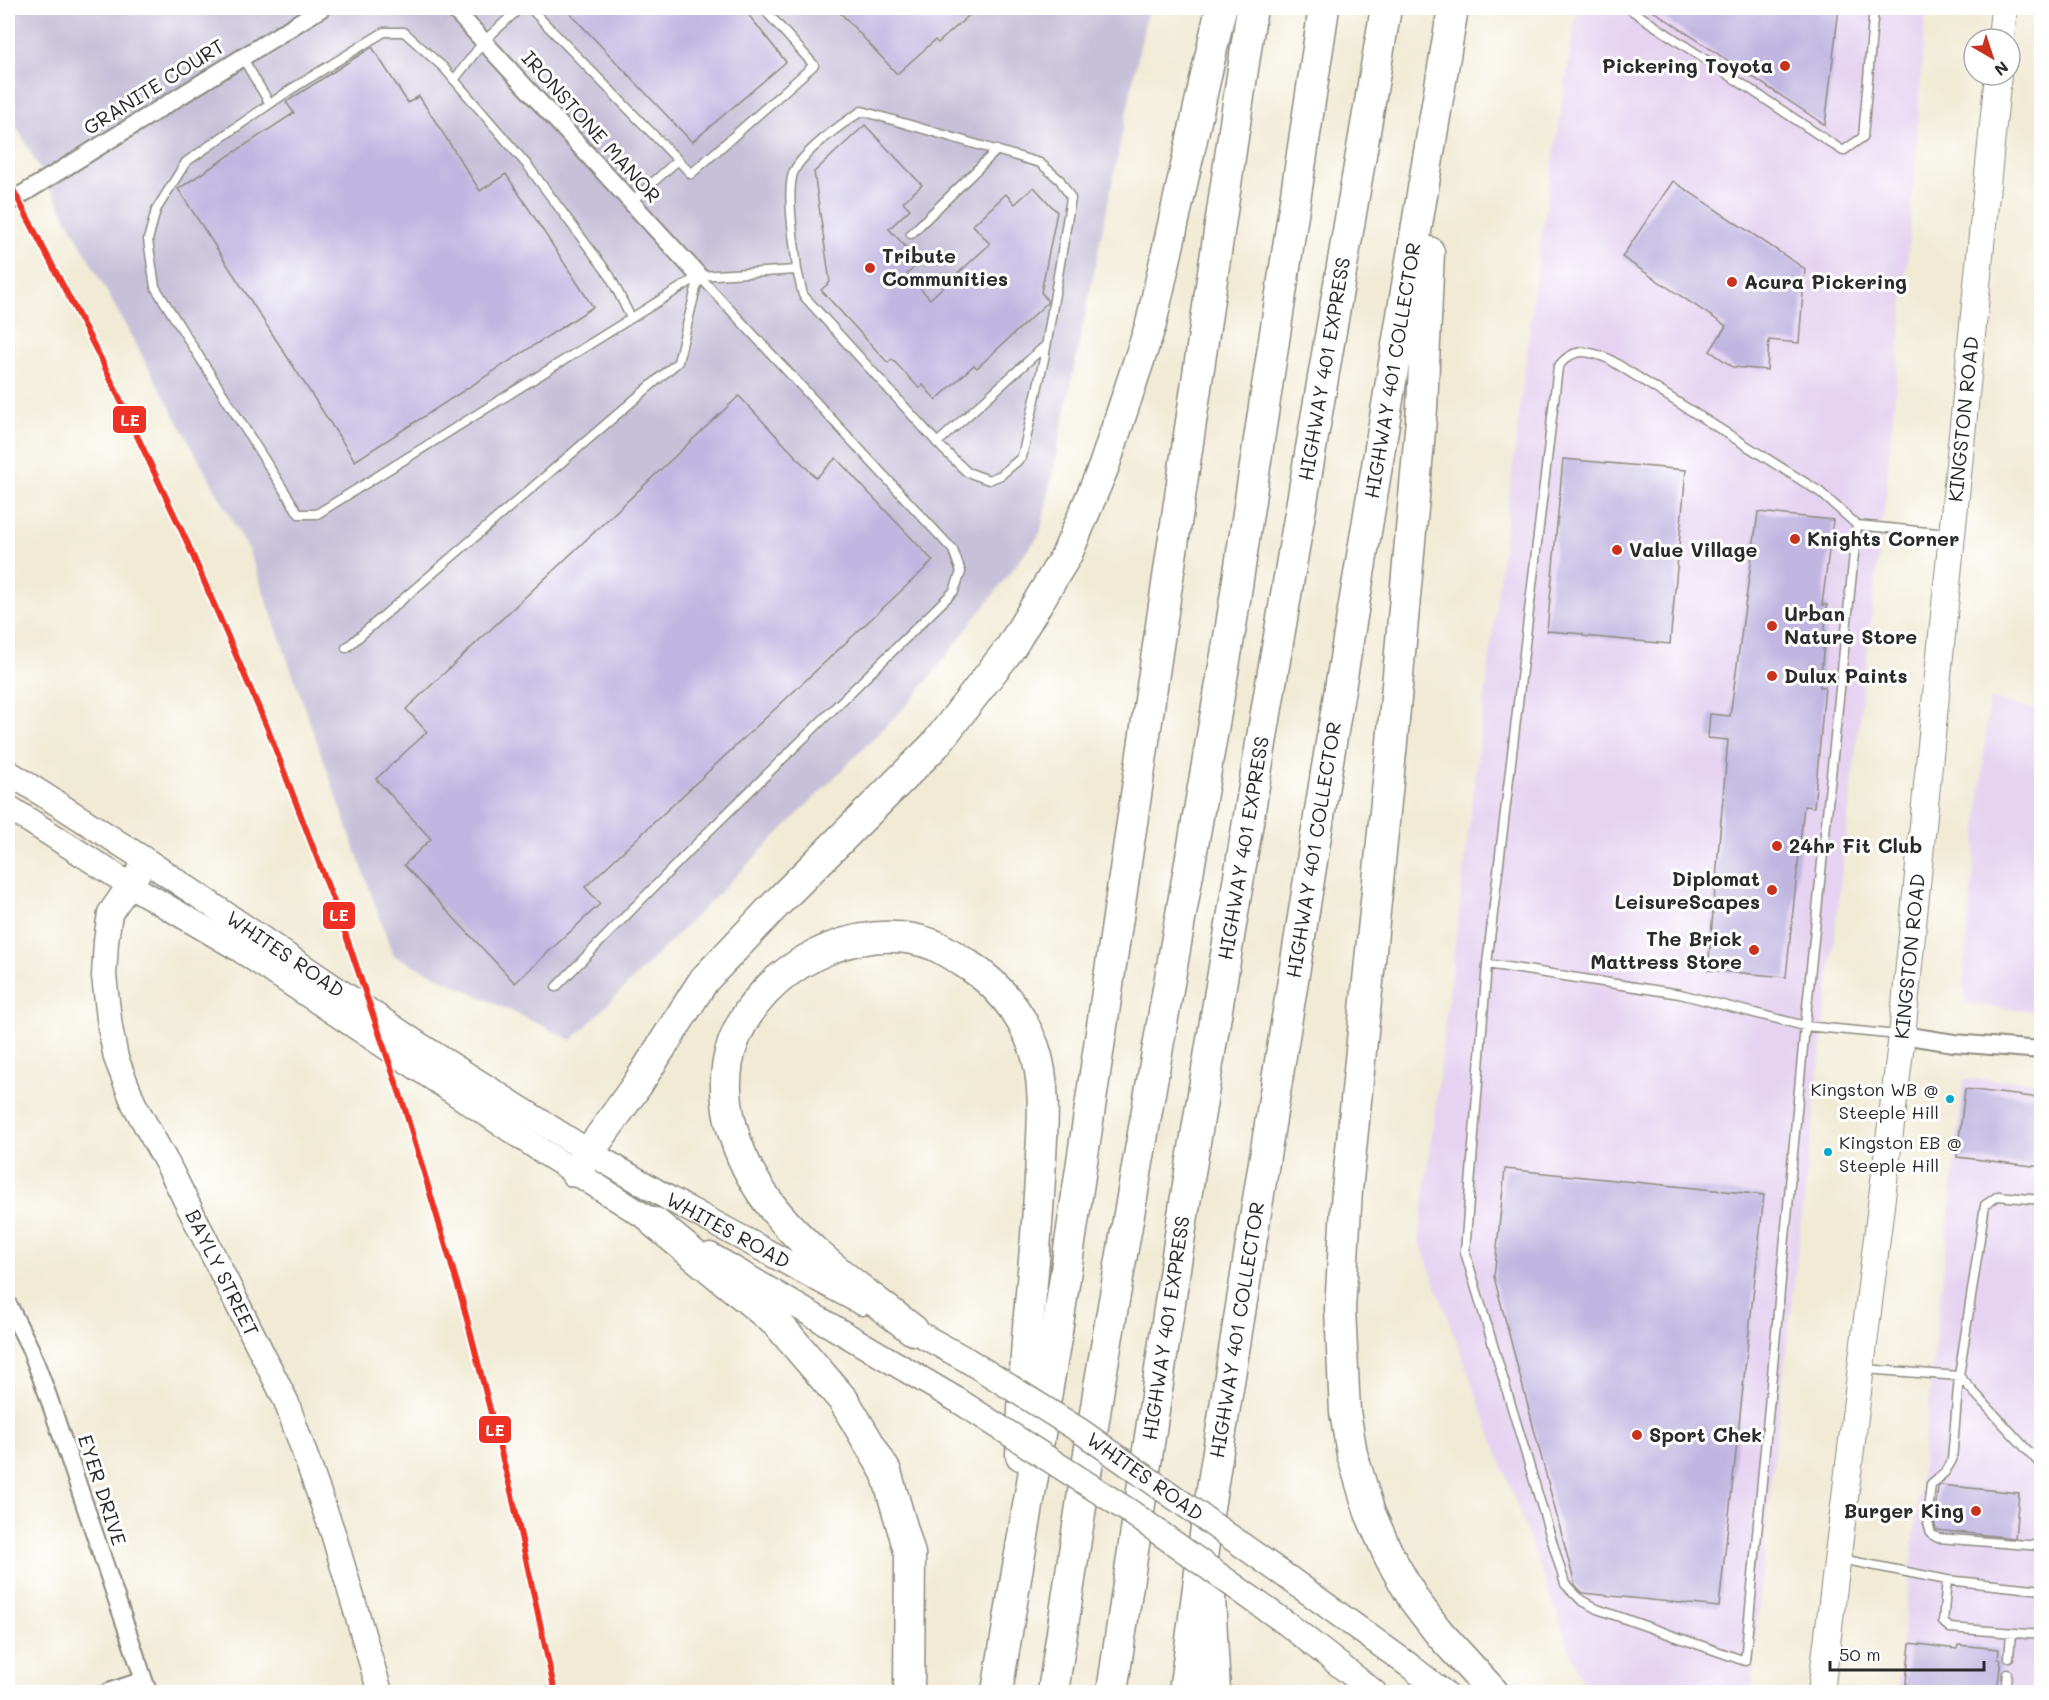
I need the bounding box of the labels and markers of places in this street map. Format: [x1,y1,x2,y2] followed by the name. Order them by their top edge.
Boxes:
[1602,52,1773,78] place label: Pickering Toyota
[1778,59,1792,73] marker: Pickering Toyota
[882,242,1008,291] place label: Tribute Communities
[863,261,877,275] marker: Tribute Communities
[1744,268,1907,294] place label: Acura Pickering
[1725,275,1739,289] marker: Acura Pickering
[1807,525,1959,551] place label: Knights Corner
[1788,532,1802,546] marker: Knights Corner
[1629,536,1757,562] place label: Value Village
[1610,543,1624,557] marker: Value Village
[1784,600,1917,649] place label: Urban Nature Store
[1765,619,1779,633] marker: Urban Nature Store
[1784,662,1908,688] place label: Dulux Paints
[1765,669,1779,683] marker: Dulux Paints
[1789,832,1922,858] place label: 24hr Fit Club
[1770,839,1784,853] marker: 24hr Fit Club
[1614,865,1760,914] place label: Diplomat LeisureScapes
[1765,883,1779,897] marker: Diplomat LeisureScapes
[1590,925,1742,974] place label: The Brick Mattress Store
[1747,943,1761,957] marker: The Brick Mattress Store
[1810,1077,1939,1124] place label: Kingston WB @ Steeple Hill
[1944,1093,1956,1105] marker: Kingston WB @ Steeple Hill
[1839,1130,1962,1177] place label: Kingston EB @ Steeple Hill
[1822,1146,1834,1158] marker: Kingston EB @ Steeple Hill
[1649,1421,1762,1447] place label: Sport Chek
[1630,1428,1644,1442] marker: Sport Chek
[1844,1497,1964,1523] place label: Burger King
[1969,1504,1983,1518] marker: Burger King

